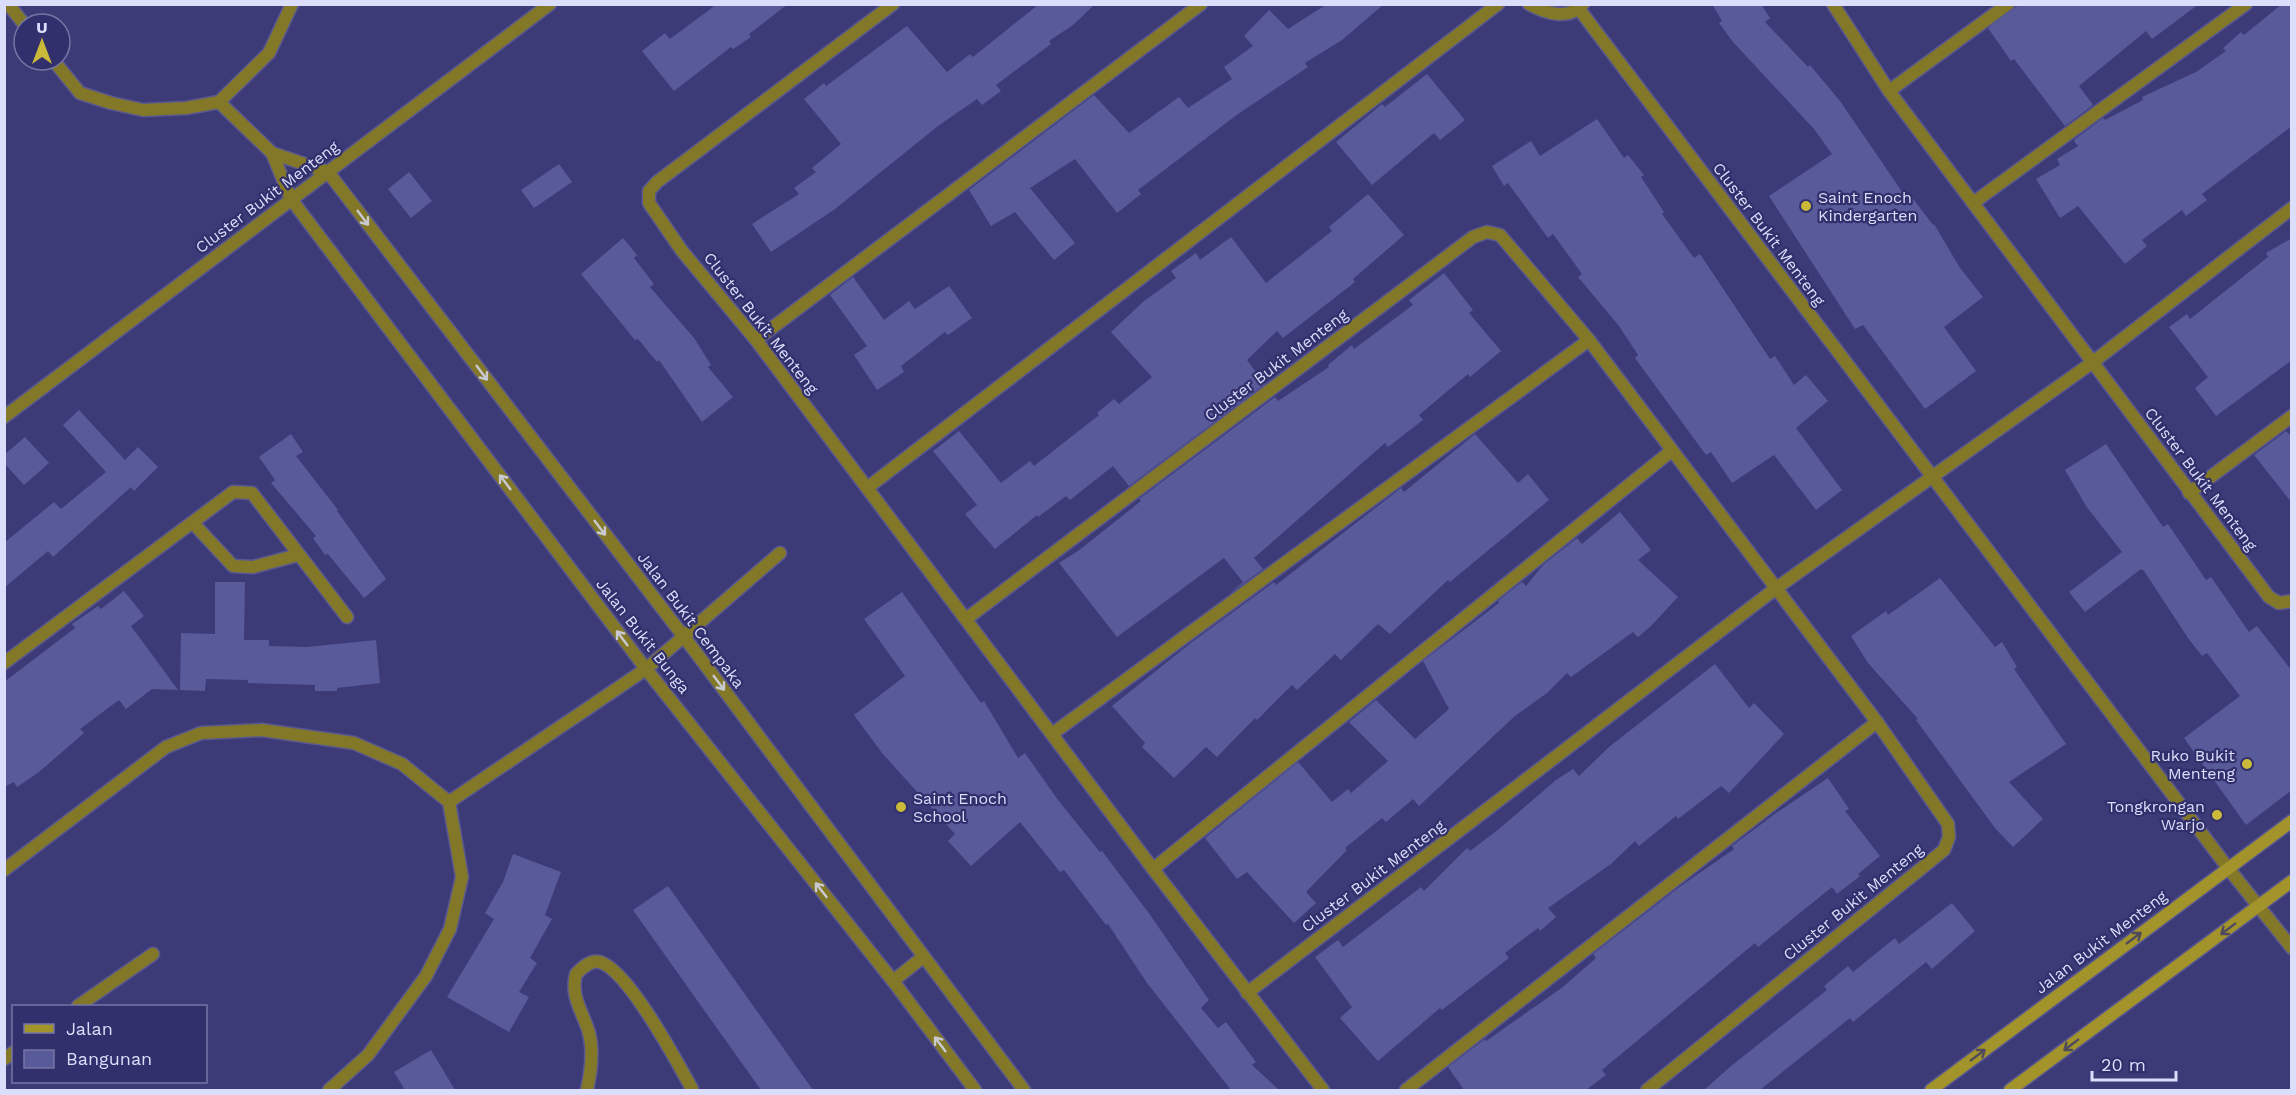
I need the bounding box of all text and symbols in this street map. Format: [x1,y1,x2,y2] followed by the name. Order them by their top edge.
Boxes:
[12,12,72,72] north arrow
[36,18,48,37] text: U
[192,137,343,257] street label: Cluster Bukit Menteng
[1709,159,1829,310] street label: Cluster Bukit Menteng
[1818,188,1918,225] place label: Saint Enoch Kindergarten
[1799,199,1813,213] marker: Saint Enoch Kindergarten
[357,210,370,226] one-way arrow
[700,248,822,398] street label: Cluster Bukit Menteng
[1201,305,1352,425] street label: Cluster Bukit Menteng
[475,365,488,381] one-way arrow
[2141,404,2261,555] street label: Cluster Bukit Menteng
[498,474,511,490] one-way arrow
[594,520,607,536] one-way arrow
[634,548,748,692] street label: Jalan Bukit Cempaka
[592,575,694,697] street label: Jalan Bukit Bunga
[616,630,628,646] one-way arrow
[713,674,725,690] one-way arrow
[2150,746,2235,783] place label: Ruko Bukit Menteng
[2240,757,2254,771] marker: Ruko Bukit Menteng
[913,789,1007,826] place label: Saint Enoch School
[2107,797,2205,834] place label: Tongkrongan Warjo
[894,800,908,814] marker: Saint Enoch School
[2210,808,2224,822] marker: Tongkrongan Warjo
[1298,816,1449,936] street label: Cluster Bukit Menteng
[1779,839,1927,964] street label: Cluster Bukit Menteng
[814,882,827,898] one-way arrow
[2031,886,2171,998] street label: Jalan Bukit Menteng
[2220,923,2236,935] one-way arrow
[2126,932,2142,945] one-way arrow
[12,1005,207,1083] legend
[66,1018,113,1039] text: Jalan
[934,1036,946,1052] one-way arrow
[2064,1039,2080,1051] one-way arrow
[2092,1044,2176,1082] scale bar
[66,1048,152,1069] text: Bangunan
[1970,1049,1986,1062] one-way arrow
[2101,1054,2146,1075] text: 20 m

